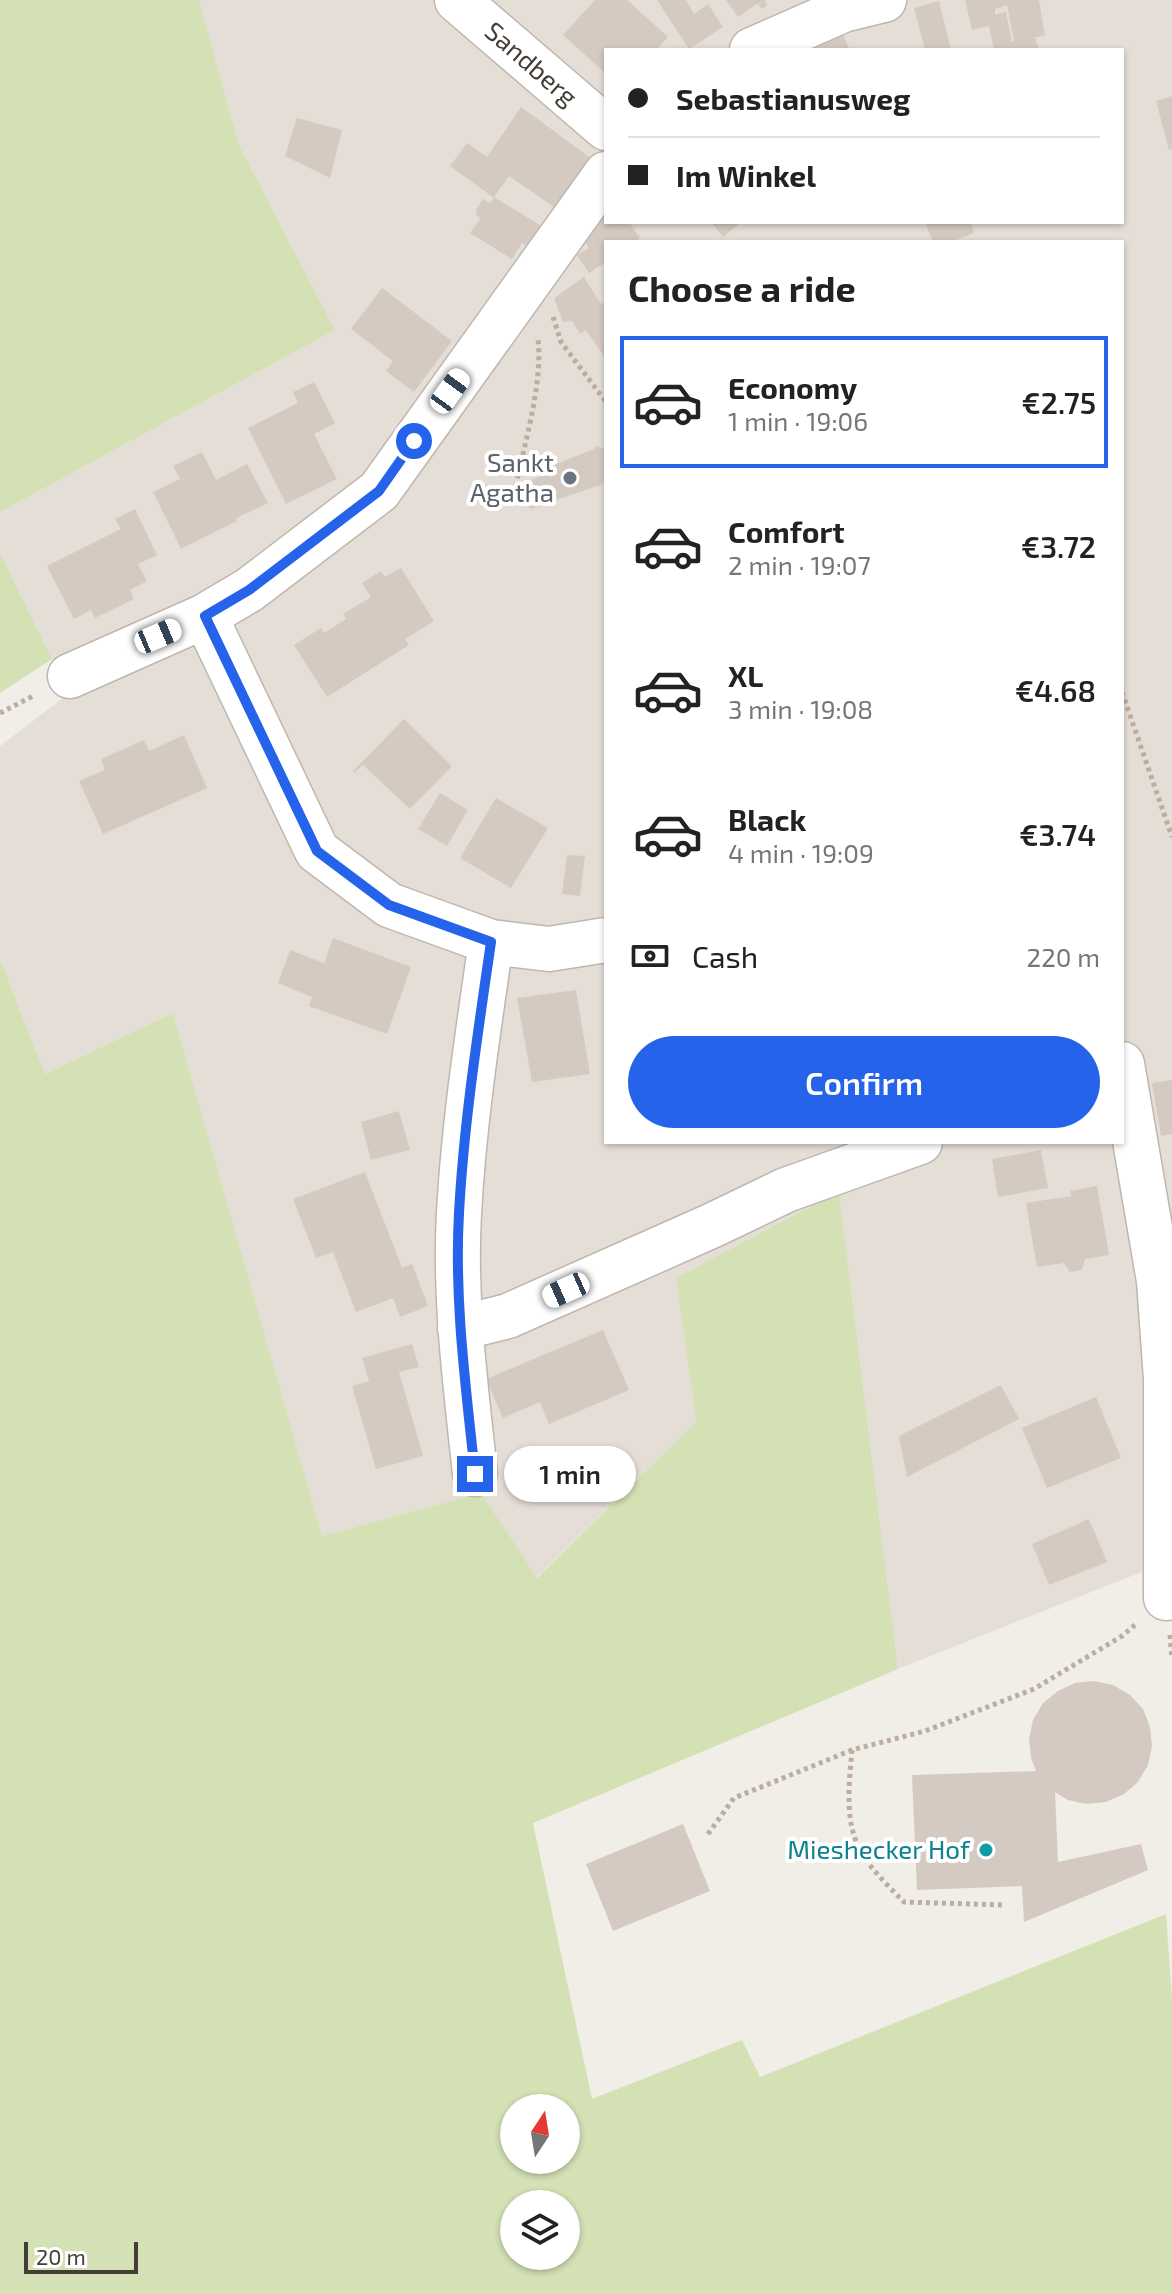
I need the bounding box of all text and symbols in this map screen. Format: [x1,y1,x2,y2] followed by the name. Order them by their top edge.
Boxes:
[479,14,585,111] street label: Sandberg
[676,80,910,116] text: Sebastianusweg
[676,157,816,193] text: Im Winkel
[628,266,856,309] text: Choose a ride
[426,365,474,417] car
[632,366,704,438] icon: car
[728,369,857,405] text: Economy
[1022,384,1096,420] text: €2.75
[728,405,868,436] text: 1 min · 19:06
[396,423,432,459] route start
[470,446,554,507] place label: Sankt Agatha
[561,469,579,487] marker: Sankt Agatha
[632,510,704,582] icon: car
[728,513,845,549] text: Comfort
[1021,528,1096,564] text: €3.72
[728,549,871,580] text: 2 min · 19:07
[131,616,185,656] car
[632,654,704,726] icon: car
[728,657,763,693] text: XL
[1015,672,1096,708] text: €4.68
[728,693,873,724] text: 3 min · 19:08
[632,798,704,870] icon: car
[728,801,806,837] text: Black
[1019,816,1096,852] text: €3.74
[728,837,874,868] text: 4 min · 19:09
[628,934,672,978] icon: cash
[692,938,758,974] text: Cash
[1027,941,1100,972] text: 220 m
[628,1036,1100,1128] button: Confirm
[539,1269,593,1311] car
[503,1446,635,1502] callout: 1 min
[457,1456,493,1492] route end
[539,1458,601,1489] text: 1 min
[787,1833,971,1864] place label: Mieshecker Hof
[977,1841,995,1859] marker: Mieshecker Hof
[500,2094,580,2174] north arrow
[500,2094,580,2270] map controls
[500,2190,580,2270] button: layers
[24,2238,138,2274] scale bar
[36,2243,86,2269] text: 20 m

